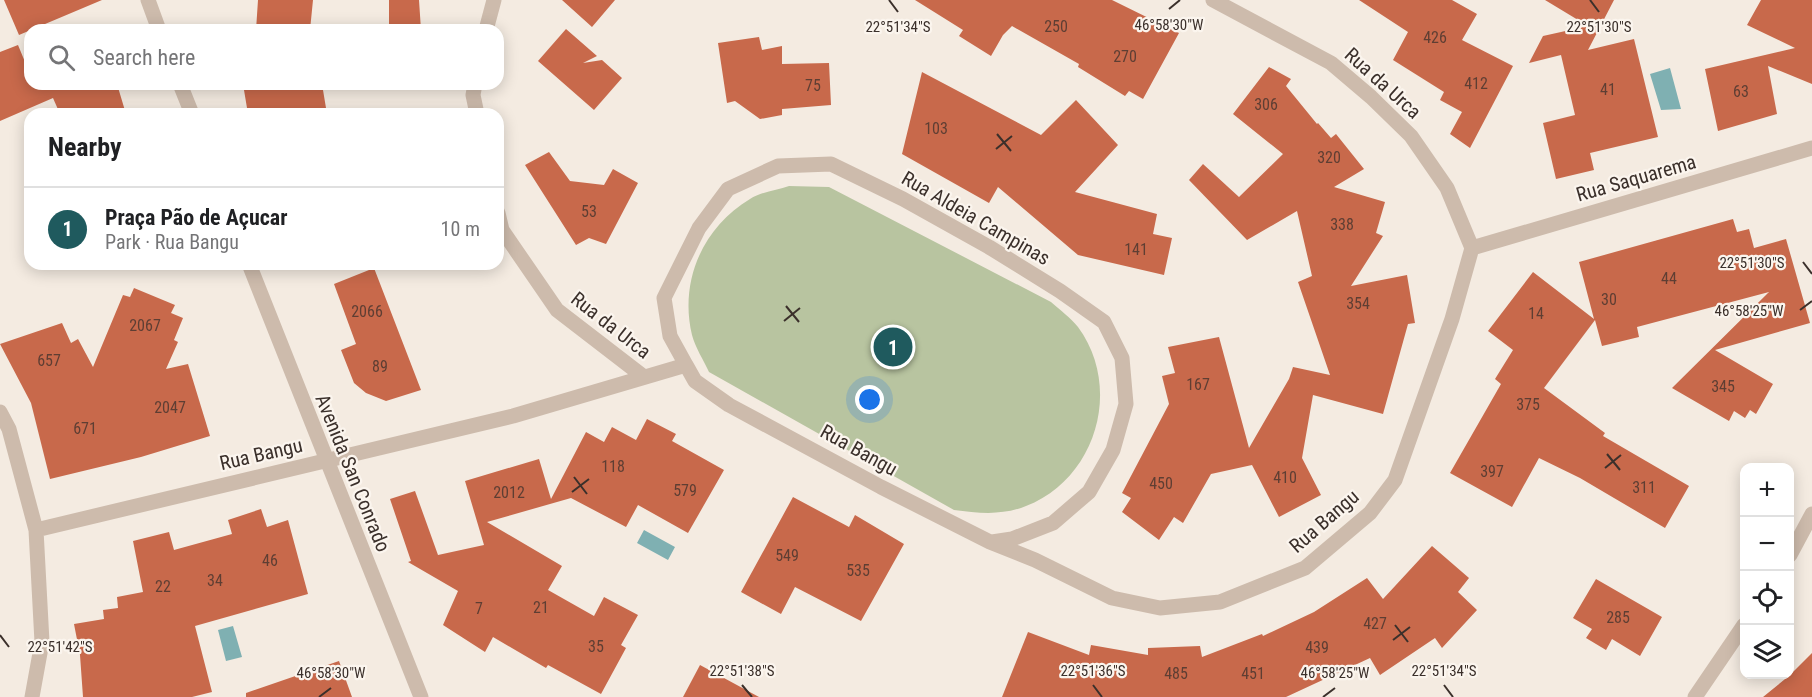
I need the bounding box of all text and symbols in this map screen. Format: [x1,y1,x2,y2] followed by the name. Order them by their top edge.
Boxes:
[1135,16,1204,34] text: 46°58'30"W
[1044,17,1068,36] house number: 250
[865,18,931,36] text: 22°51'34"S
[1566,18,1632,36] text: 22°51'30"S
[24,24,504,90] search box
[1423,28,1447,47] house number: 426
[45,41,78,74] icon: search
[1340,42,1426,124] street label: Rua da Urca
[93,45,195,70] text: Search here
[1113,47,1137,66] house number: 270
[1464,74,1488,93] house number: 412
[805,76,821,95] house number: 75
[1600,80,1616,99] house number: 41
[1733,82,1749,101] house number: 63
[1254,95,1278,114] house number: 306
[924,119,948,138] house number: 103
[48,132,122,162] text: Nearby
[1317,148,1341,167] house number: 320
[1573,149,1699,207] street label: Rua Saquarema
[897,166,1055,270] street label: Rua Aldeia Campinas
[581,202,597,221] house number: 53
[105,205,288,230] text: Praça Pão de Açucar
[1330,215,1354,234] house number: 338
[62,217,73,241] text: 1
[441,217,480,241] text: 10 m
[105,230,239,254] text: Park · Rua Bangu
[1124,240,1148,259] house number: 141
[1719,254,1785,272] text: 22°51'30"S
[1661,269,1677,288] house number: 44
[566,286,656,364] street label: Rua da Urca
[1601,290,1617,309] house number: 30
[1346,294,1370,313] house number: 354
[351,302,383,321] house number: 2066
[1715,302,1784,320] text: 46°58'25"W
[1528,304,1544,323] house number: 14
[129,316,161,335] house number: 2067
[874,324,912,370] pin: 1
[37,351,61,370] house number: 657
[372,357,388,376] house number: 89
[1186,375,1210,394] house number: 167
[1711,377,1735,396] house number: 345
[855,385,884,414] your location
[310,391,396,555] street label: Avenida San Conrado
[1516,395,1540,414] house number: 375
[154,398,186,417] house number: 2047
[73,419,97,438] house number: 671
[816,419,902,481] street label: Rua Bangu
[217,433,305,475] street label: Rua Bangu
[601,457,625,476] house number: 118
[1480,462,1504,481] house number: 397
[1740,463,1794,679] map controls
[1740,463,1794,517] button: +
[1273,468,1297,487] house number: 410
[1149,474,1173,493] house number: 450
[1632,478,1656,497] house number: 311
[673,481,697,500] house number: 579
[493,483,525,502] house number: 2012
[1284,484,1364,558] street label: Rua Bangu
[1740,517,1794,571] button: −
[775,546,799,565] house number: 549
[262,551,278,570] house number: 46
[846,561,870,580] house number: 535
[207,571,223,590] house number: 34
[1740,571,1794,625] button: locate
[155,577,171,596] house number: 22
[533,598,549,617] house number: 21
[475,599,483,618] house number: 7
[1606,608,1630,627] house number: 285
[1363,614,1387,633] house number: 427
[1740,625,1794,679] button: layers
[588,637,604,656] house number: 35
[27,638,93,656] text: 22°51'42"S
[1305,638,1329,657] house number: 439
[709,662,775,680] text: 22°51'38"S
[1060,662,1126,680] text: 22°51'36"S
[1411,662,1477,680] text: 22°51'34"S
[297,664,366,682] text: 46°58'30"W
[1164,664,1188,683] house number: 485
[1241,664,1265,683] house number: 451
[1301,664,1370,682] text: 46°58'25"W

